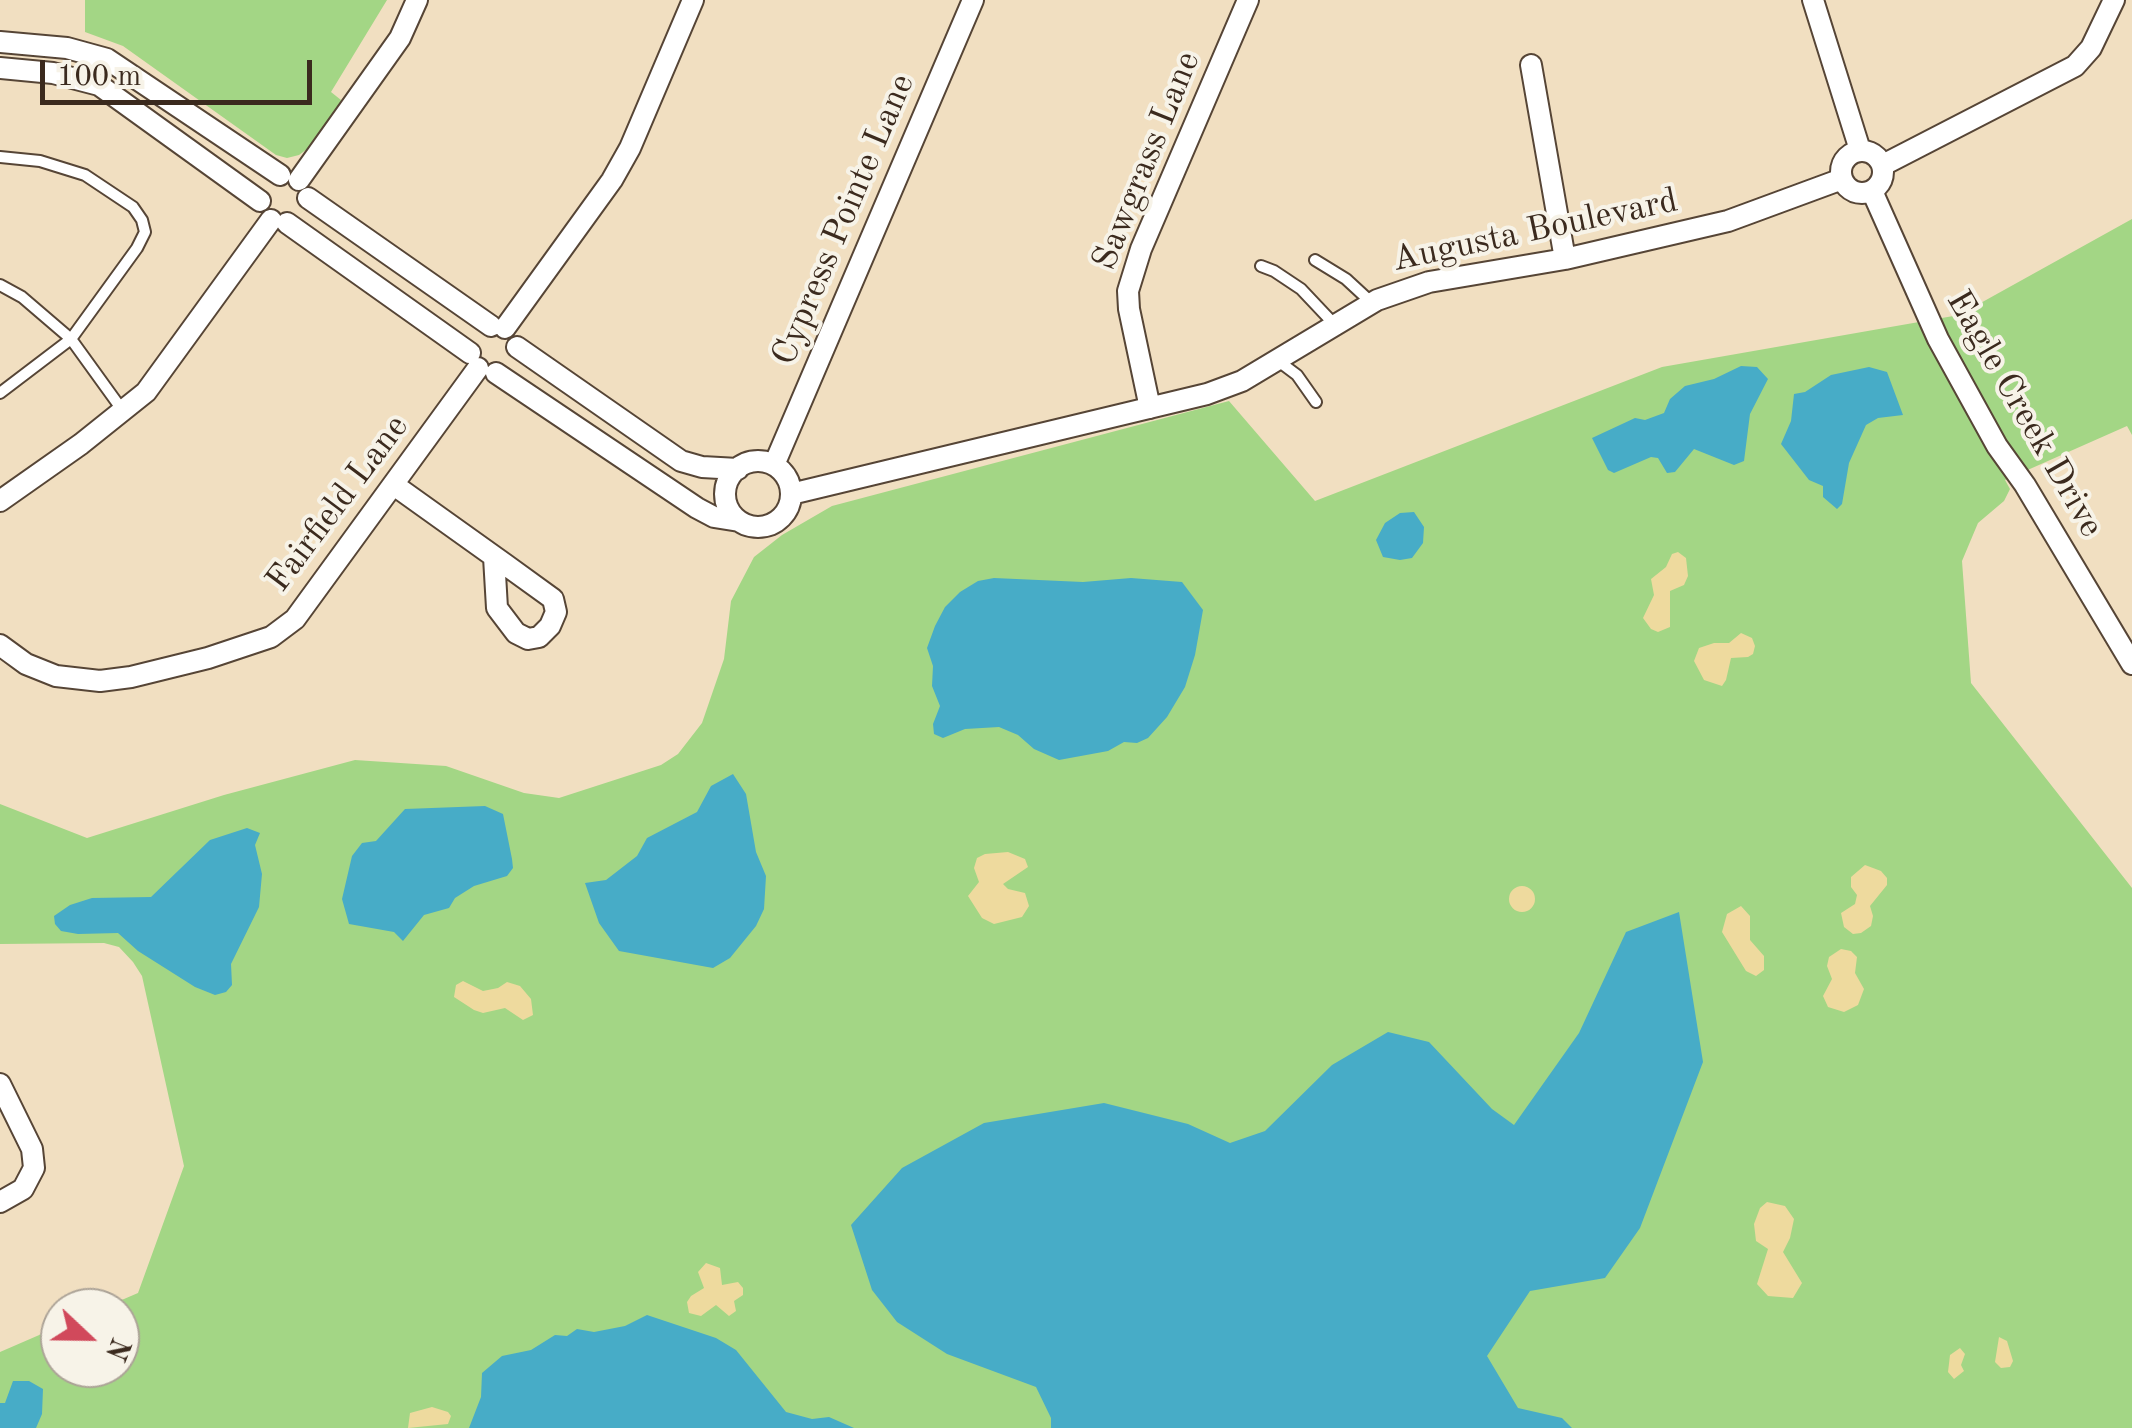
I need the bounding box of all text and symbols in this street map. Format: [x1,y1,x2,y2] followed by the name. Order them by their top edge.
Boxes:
[45,40,318,102] scale bar
[1084,46,1210,276] street label: Sawgrass Lane
[57,62,141,92] text: 100 m
[764,68,924,372] street label: Cypress Pointe Lane
[1388,180,1682,282] street label: Augusta Boulevard
[1936,283,2112,545] street label: Eagle Creek Drive
[258,407,418,601] street label: Fairfield Lane
[40,1288,140,1388] north arrow
[99,1333,133,1364] text: N

